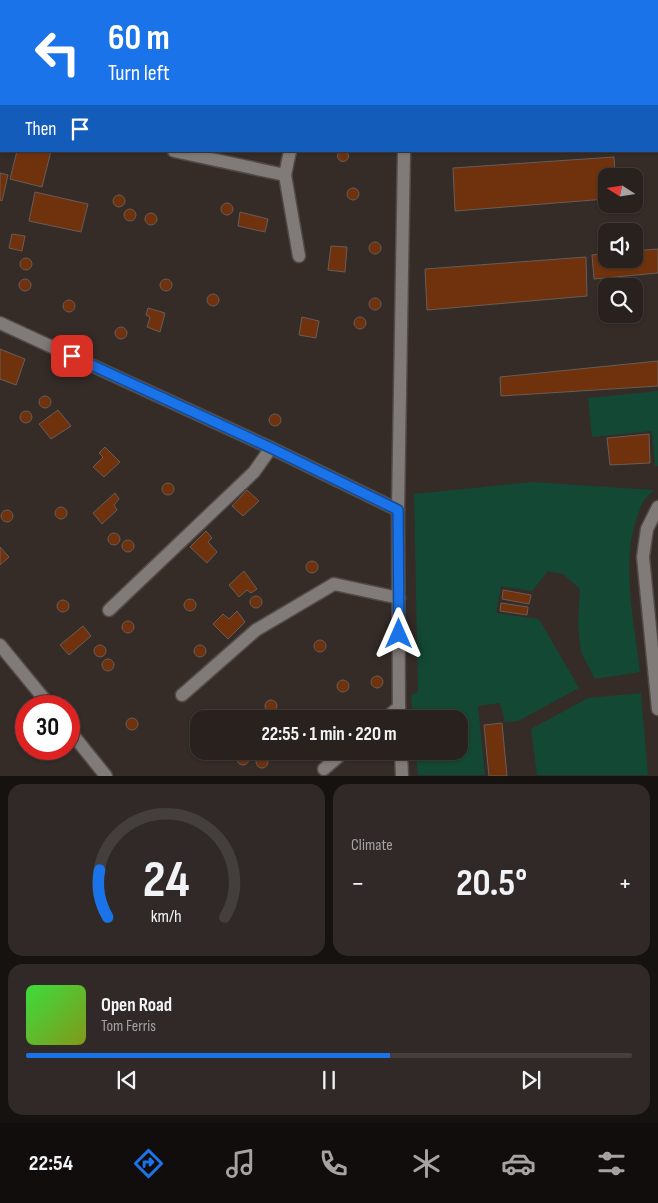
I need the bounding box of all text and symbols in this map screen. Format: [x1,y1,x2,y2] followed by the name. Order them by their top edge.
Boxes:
[108,17,170,60] text: 60 m
[25,20,90,85] icon: left
[108,60,170,87] text: Turn left
[66,115,94,143] icon: arrive
[25,118,56,141] text: Then
[598,168,642,212] north arrow
[598,168,643,323] map controls
[598,223,643,268] button: sound
[598,278,643,323] button: search
[51,335,93,377] pin
[58,342,86,370] icon: arrive
[372,607,424,659] position arrow
[15,695,80,760] speed limit sign: 30
[261,723,397,746] text: 22:55 · 1 min · 220 m
[351,836,393,855] text: Climate
[143,849,190,912] text: 24
[456,861,527,906] text: 20.5°
[351,867,365,900] text: −
[618,867,632,900] text: +
[151,906,182,927] text: km/h
[101,994,172,1017] text: Open Road
[101,1017,156,1036] text: Tom Ferris
[113,1066,141,1094] icon: previous
[315,1066,343,1094] icon: pause
[517,1066,545,1094] icon: next
[131,1146,166,1181] icon: directions
[223,1146,258,1181] icon: music
[316,1146,351,1181] icon: phone
[409,1146,444,1181] icon: climate
[501,1146,536,1181] icon: car
[594,1146,629,1181] icon: filters
[29,1150,73,1177] text: 22:54

